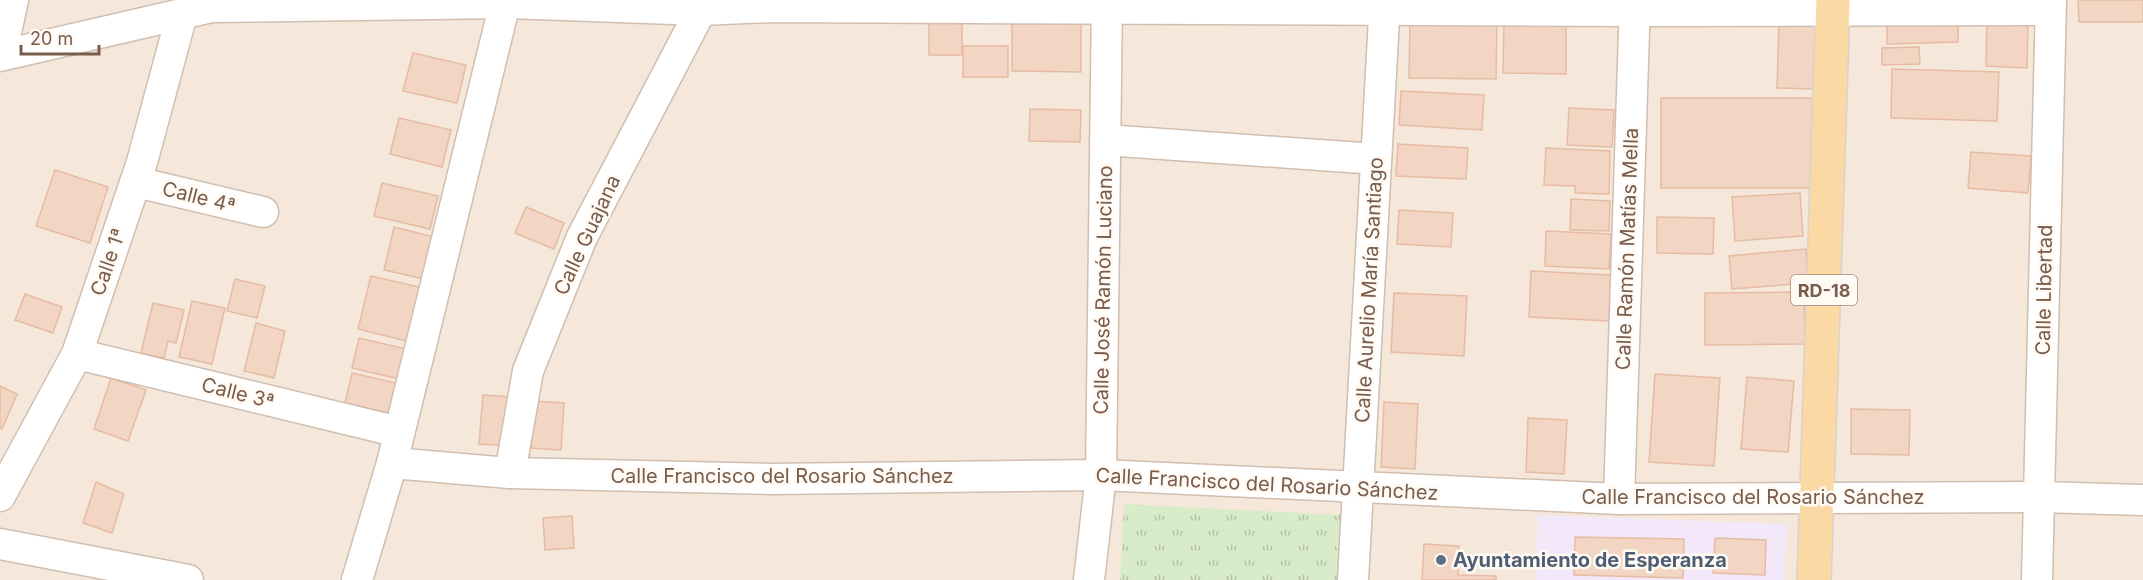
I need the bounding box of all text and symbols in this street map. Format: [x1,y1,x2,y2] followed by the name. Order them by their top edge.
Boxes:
[21,18,99,56] scale bar
[30,28,73,49] text: 20 m
[1611,127,1643,371] street label: Calle Ramón Matías Mella
[1350,156,1388,424] street label: Calle Aurelio María Santiago
[1089,165,1117,415] street label: Calle José Ramón Luciano
[549,171,625,299] street label: Calle Guajana
[160,176,238,218] street label: Calle 4ª
[2031,224,2057,356] street label: Calle Libertad
[85,225,131,299] street label: Calle 1ª
[1791,275,1857,305] road number: RD-18
[199,372,277,414] street label: Calle 3ª
[1095,463,1439,505] street label: Calle Francisco del Rosario Sánchez
[610,464,954,488] street label: Calle Francisco del Rosario Sánchez
[1581,485,1925,509] street label: Calle Francisco del Rosario Sánchez
[1453,548,1727,572] place label: Ayuntamiento de Esperanza
[1434,553,1448,567] marker: Ayuntamiento de Esperanza

